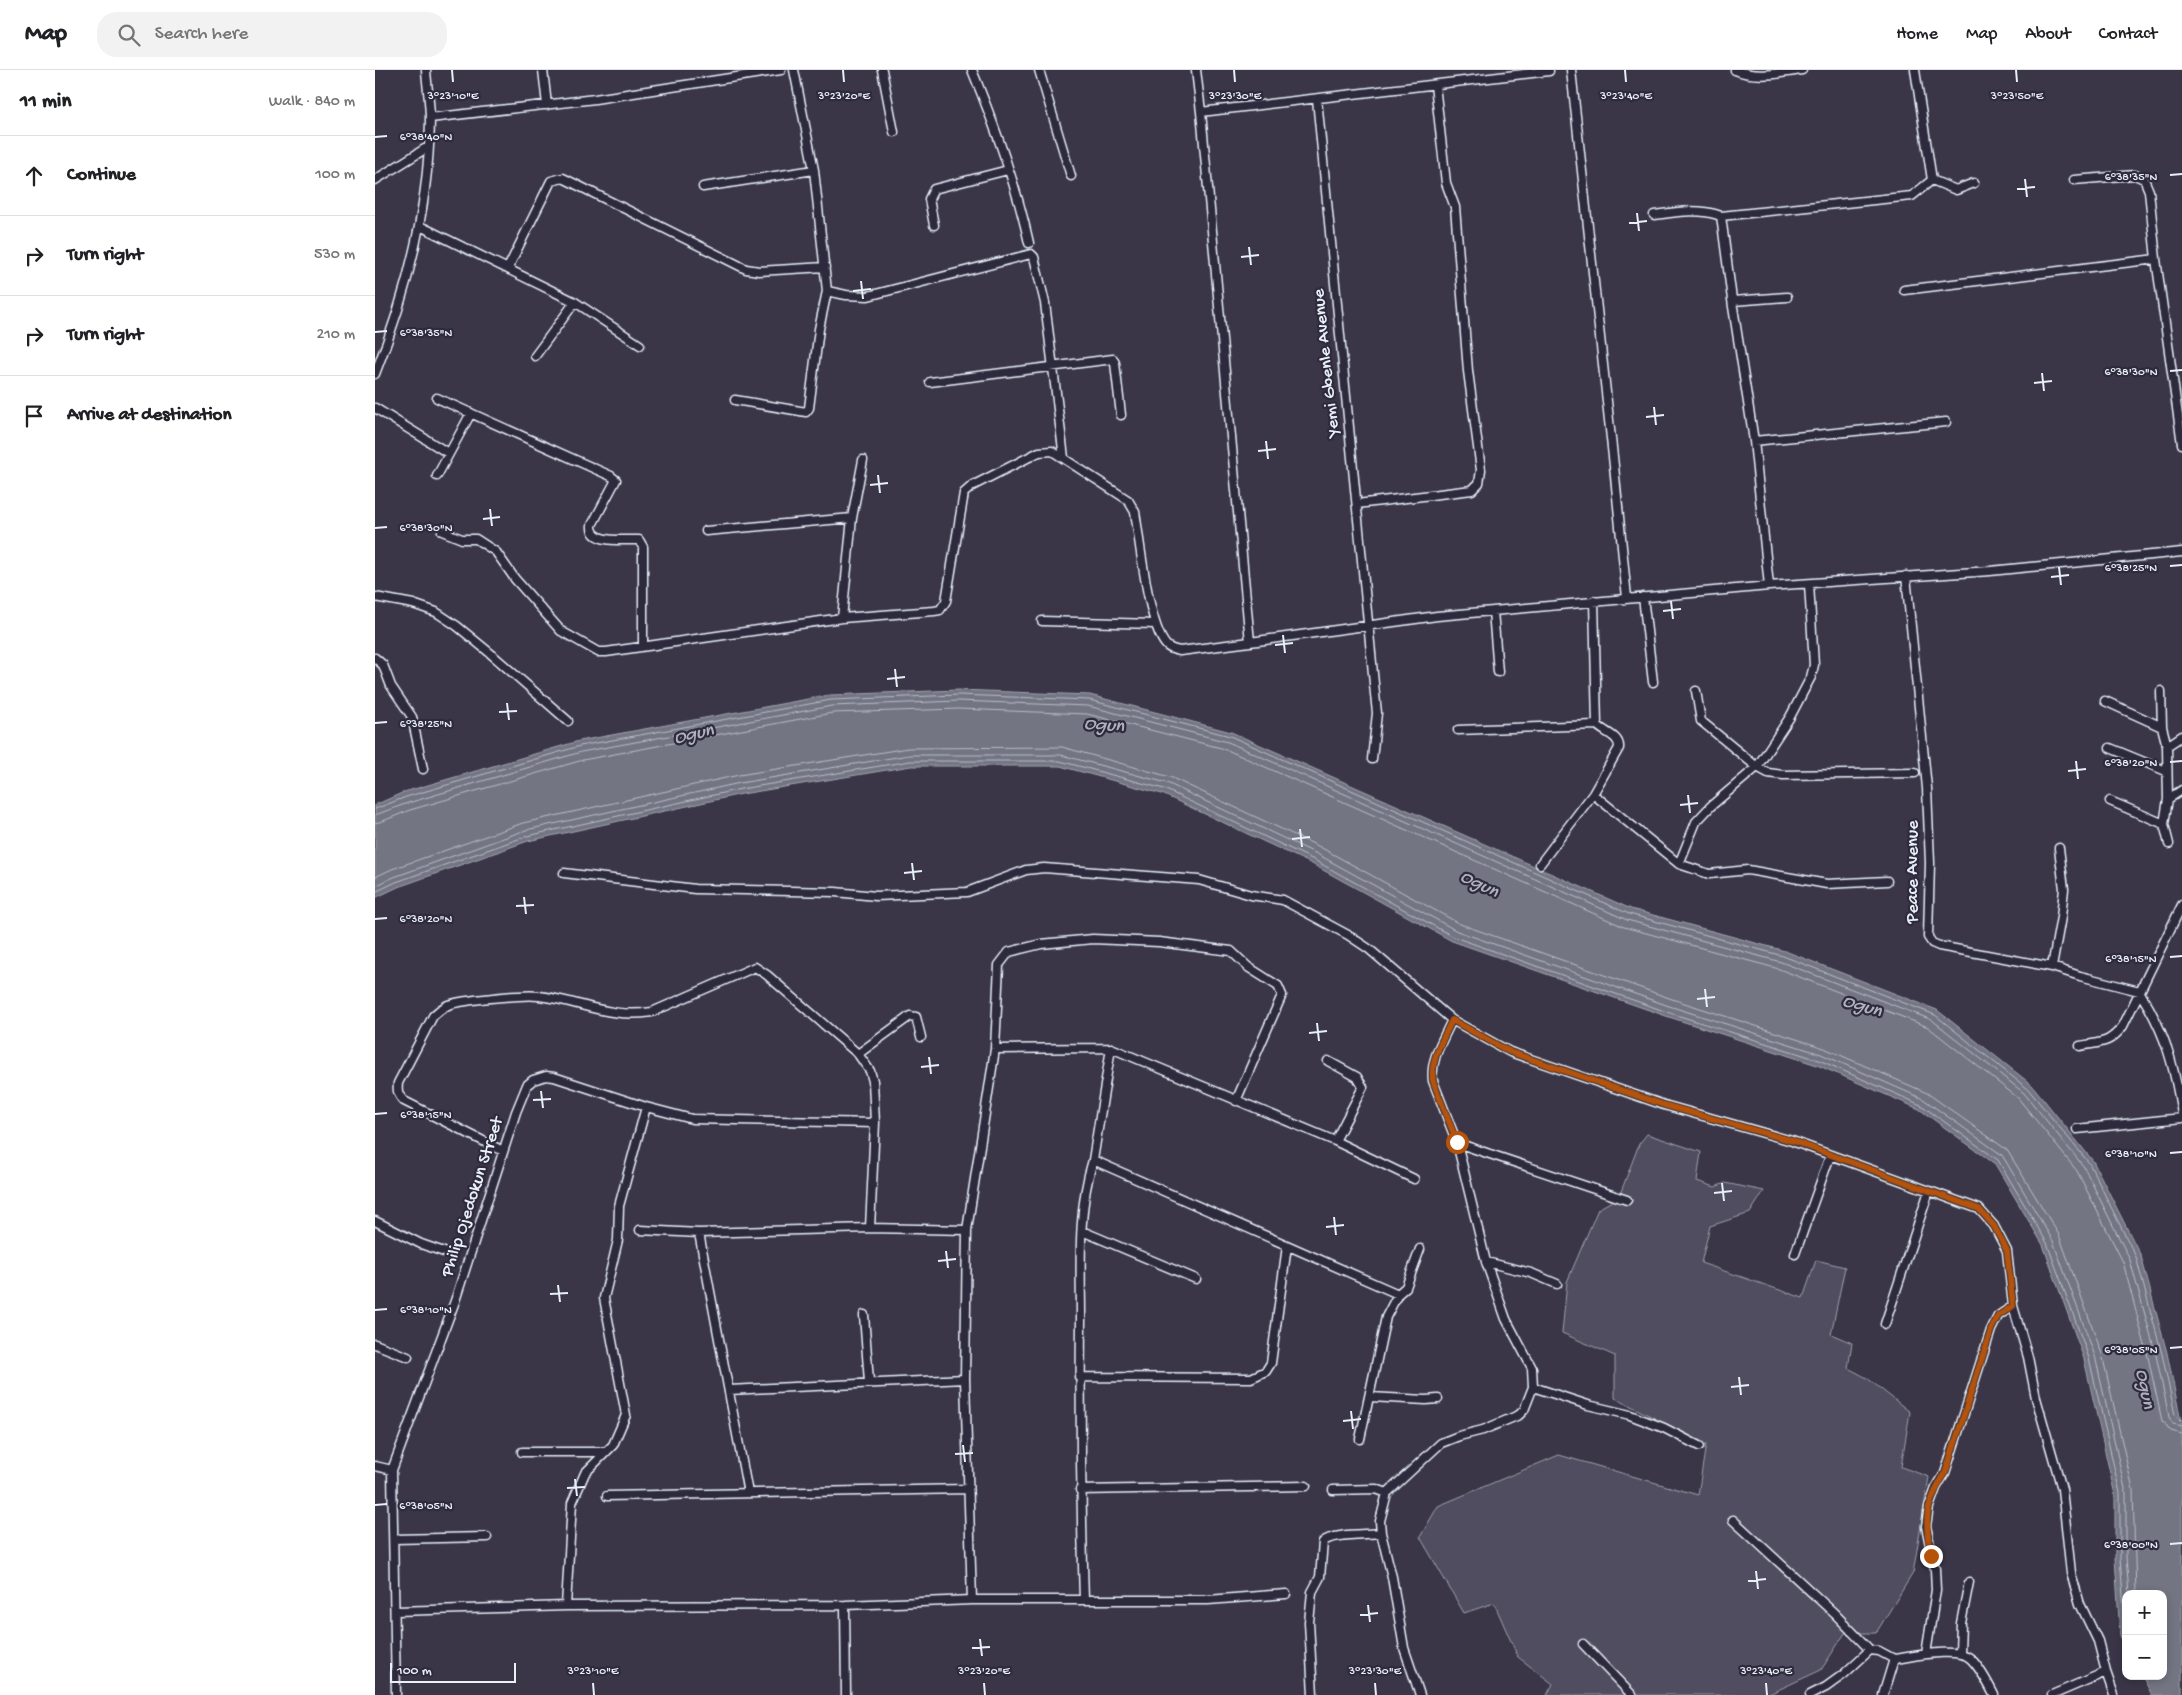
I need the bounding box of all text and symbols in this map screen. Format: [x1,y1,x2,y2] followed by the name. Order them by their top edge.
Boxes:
[97,12,447,57] search box
[25,20,67,49] text: Map
[115,21,143,49] icon: search
[155,23,248,46] text: Search here
[1896,24,1938,45] text: Home
[1966,24,1997,45] text: Map
[2025,24,2071,45] text: About
[2099,24,2157,45] text: Contact
[20,90,71,115] text: 11 min
[427,90,479,104] text: 3°23'10"E
[817,90,870,104] text: 3°23'20"E
[1208,90,1262,104] text: 3°23'30"E
[1599,90,1652,104] text: 3°23'40"E
[1990,90,2044,104] text: 3°23'50"E
[269,93,355,112] text: Walk · 840 m
[400,131,452,145] text: 6°38'40"N
[20,162,48,190] icon: ahead
[67,164,136,187] text: Continue
[315,166,355,185] text: 100 m
[2105,171,2158,185] text: 6°38'35"N
[20,242,48,270] icon: right
[67,244,143,267] text: Turn right
[314,246,355,265] text: 530 m
[1309,287,1345,440] street label: Yemi Gbenle Avenue
[20,322,48,350] icon: right
[67,324,143,347] text: Turn right
[316,326,355,345] text: 210 m
[400,327,453,341] text: 6°38'35"N
[2104,366,2158,380] text: 6°38'30"N
[20,402,48,430] icon: arrive
[67,404,231,427] text: Arrive at destination
[399,522,453,536] text: 6°38'30"N
[2105,562,2157,576] text: 6°38'25"N
[1083,713,1126,739] water label: Ogun
[400,718,452,732] text: 6°38'25"N
[672,719,717,751] water label: Ogun
[2105,757,2158,771] text: 6°38'20"N
[1903,820,1924,925] street label: Peace Avenue
[1456,866,1503,905] water label: Ogun
[400,913,453,927] text: 6°38'20"N
[2105,953,2157,967] text: 6°38'15"N
[1839,990,1886,1024] water label: Ogun
[400,1109,452,1123] text: 6°38'15"N
[437,1113,509,1281] street label: Philip Ojedokun Street
[1446,1131,1469,1154] route start
[2105,1148,2157,1162] text: 6°38'10"N
[400,1304,452,1318] text: 6°38'10"N
[2104,1344,2158,1358] text: 6°38'05"N
[2129,1367,2159,1412] water label: Ogun
[399,1500,453,1514] text: 6°38'05"N
[2104,1539,2158,1553] text: 6°38'00"N
[1920,1545,1943,1568] route end
[2122,1590,2167,1680] map controls
[2122,1590,2167,1635] button: +
[2122,1635,2167,1680] button: −
[390,1660,516,1683] scale bar
[397,1663,432,1680] text: 100 m
[567,1665,619,1679] text: 3°23'10"E
[957,1665,1010,1679] text: 3°23'20"E
[1348,1665,1402,1679] text: 3°23'30"E
[1739,1665,1792,1679] text: 3°23'40"E

